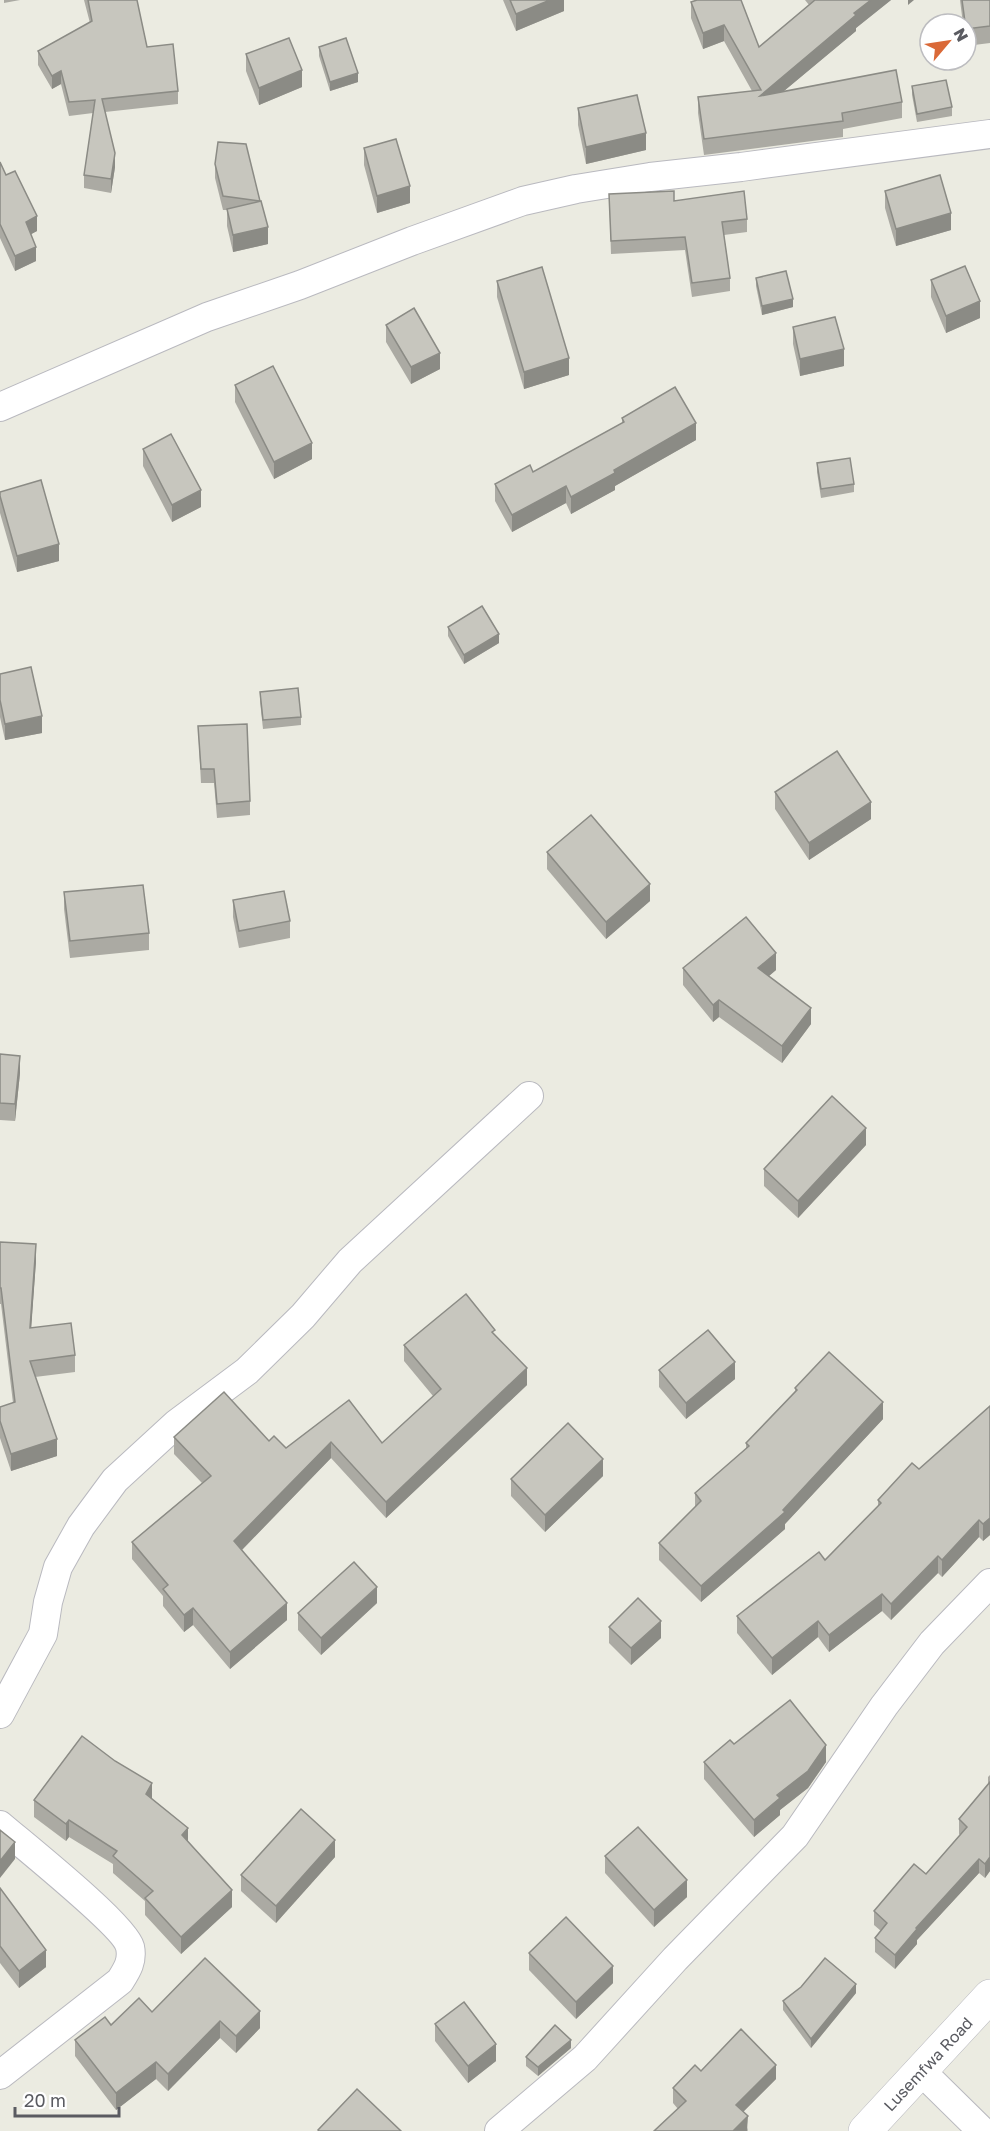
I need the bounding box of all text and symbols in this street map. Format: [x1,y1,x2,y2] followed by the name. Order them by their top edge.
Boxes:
[918,12,978,72] north arrow
[949,25,973,45] text: N
[879,2013,977,2115] street label: Lusemfwa Road
[15,2080,118,2118] scale bar
[24,2089,66,2111] text: 20 m

